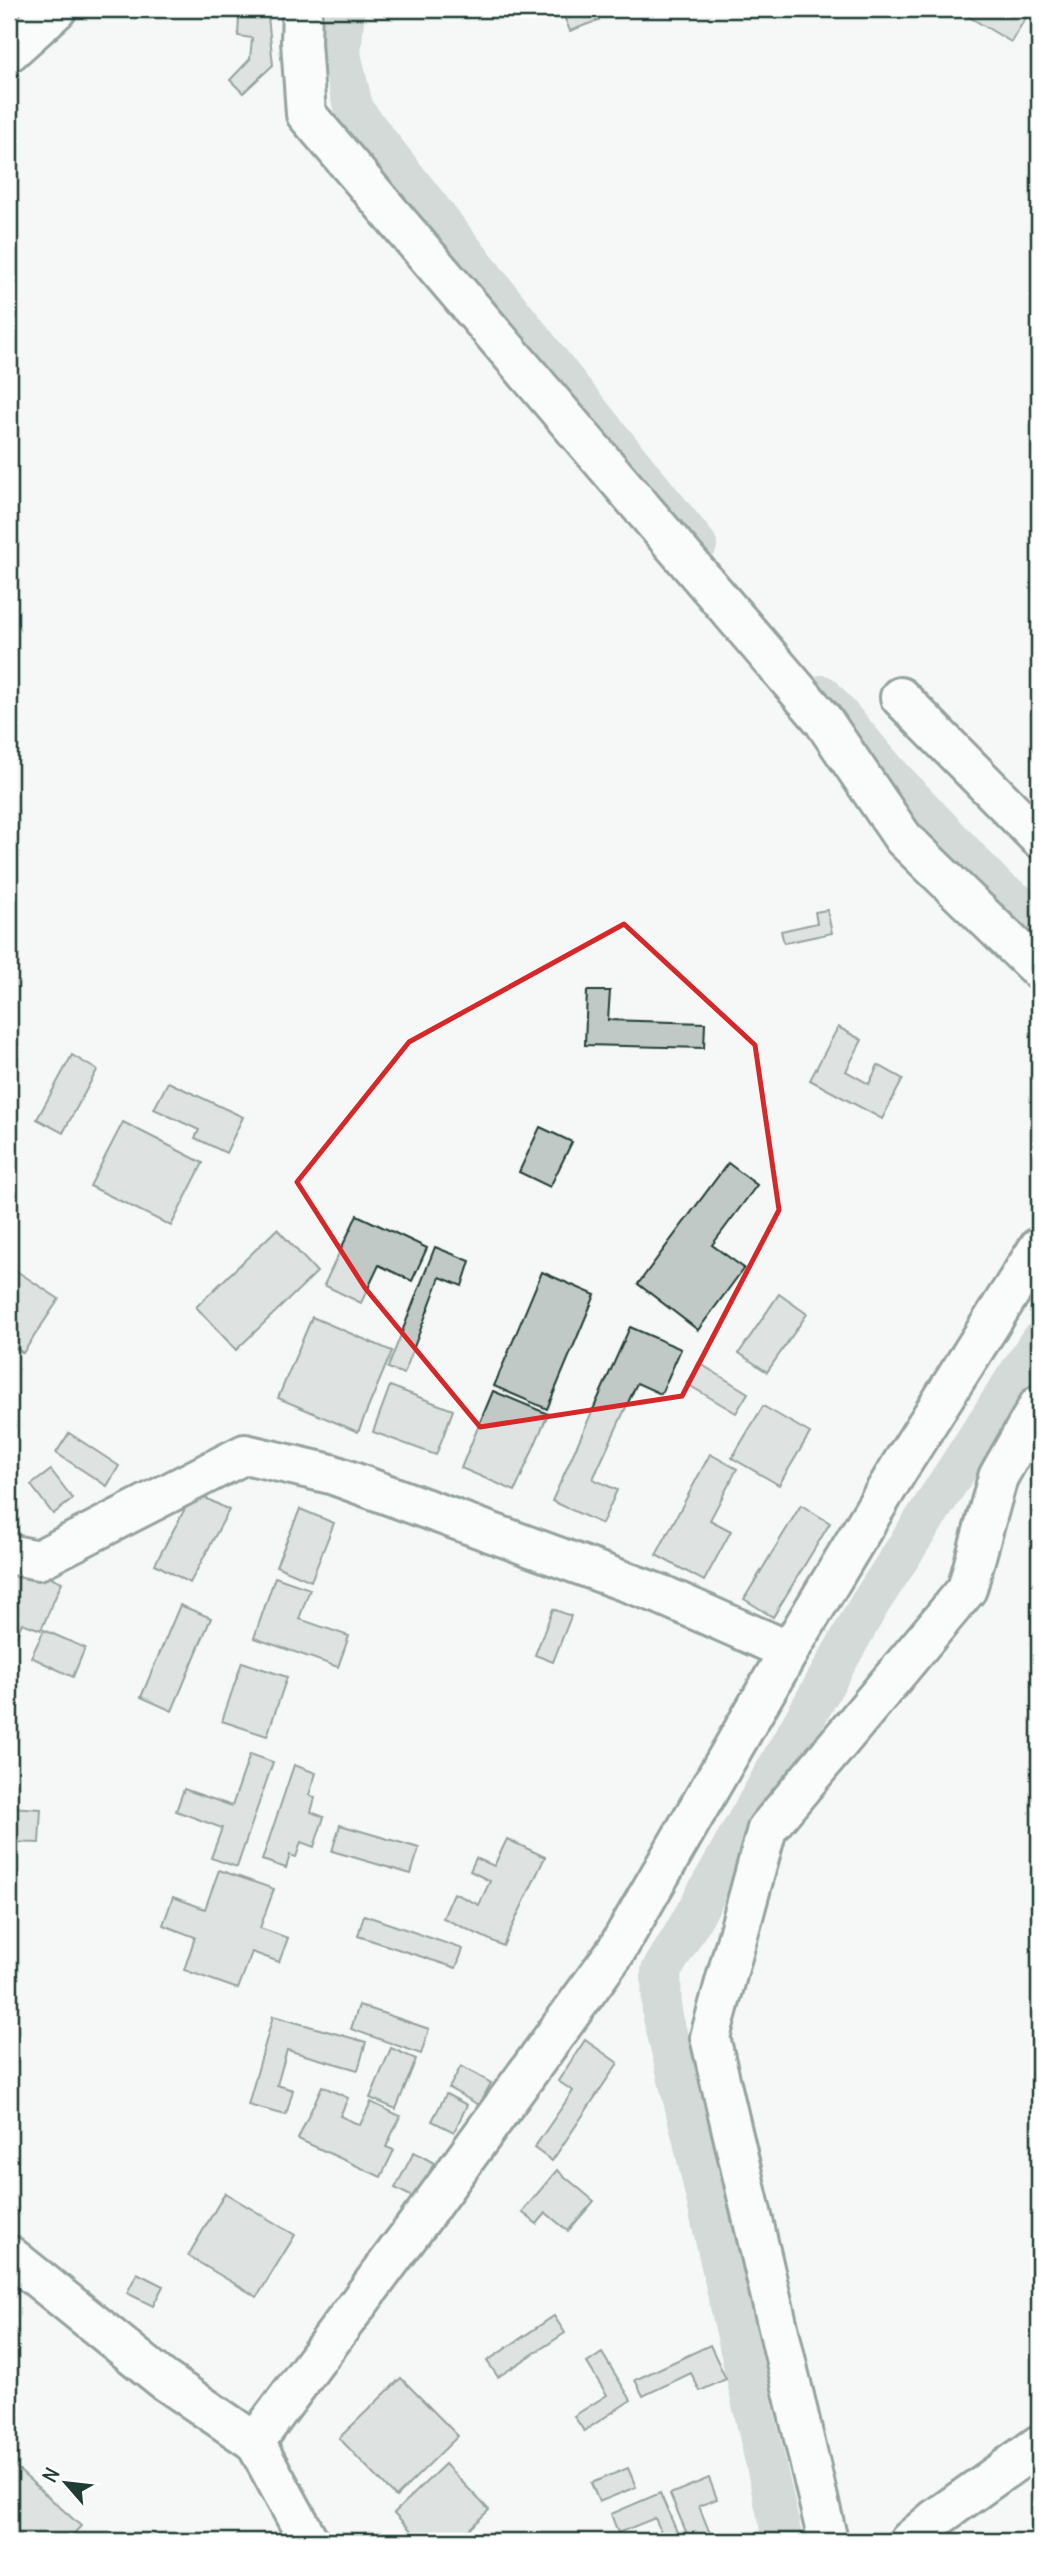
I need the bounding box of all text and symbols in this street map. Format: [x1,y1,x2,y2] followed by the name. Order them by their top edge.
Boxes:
[32,2448,102,2518] north arrow
[37,2464,65,2486] text: N

